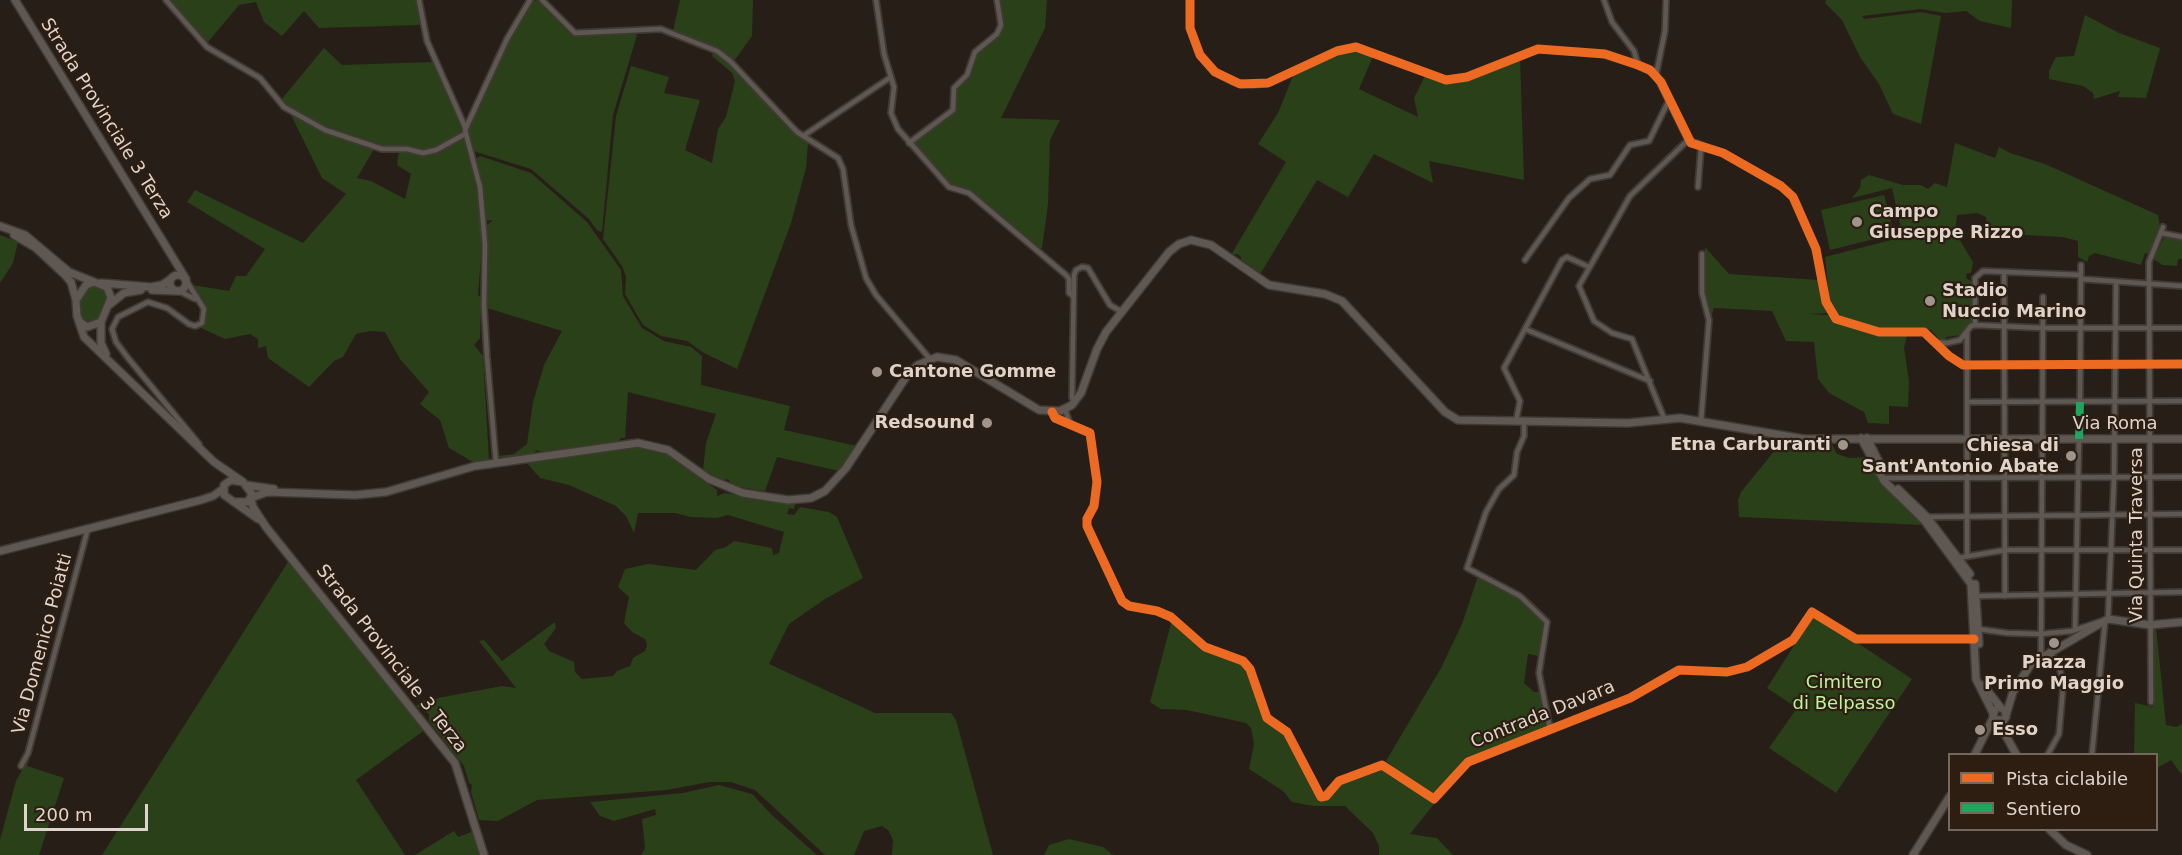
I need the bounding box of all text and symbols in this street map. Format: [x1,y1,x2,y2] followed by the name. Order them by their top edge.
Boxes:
[35,15,177,223] street label: Strada Provinciale 3 Terza
[1869,201,2023,244] place label: Campo Giuseppe Rizzo
[1850,215,1864,229] marker: Campo Giuseppe Rizzo
[1942,280,2086,322] place label: Stadio Nuccio Marino
[1923,294,1937,308] marker: Stadio Nuccio Marino
[889,361,1056,383] place label: Cantone Gomme
[870,365,884,379] marker: Cantone Gomme
[874,412,975,434] place label: Redsound
[2073,413,2157,435] street label: Via Roma
[980,416,994,430] marker: Redsound
[1670,434,1831,456] place label: Etna Carburanti
[1862,435,2059,478] place label: Chiesa di Sant'Antonio Abate
[1836,438,1850,452] marker: Etna Carburanti
[2126,447,2148,623] street label: Via Quinta Traversa
[2064,449,2078,463] marker: Chiesa di Sant'Antonio Abate
[8,551,78,737] street label: Via Domenico Poiatti
[311,561,471,757] street label: Strada Provinciale 3 Terza
[2047,636,2061,650] marker: Piazza Primo Maggio
[1984,652,2124,694] place label: Piazza Primo Maggio
[1793,672,1895,714] park label: Cimitero di Belpasso
[1468,676,1618,754] street label: Contrada Davara
[1992,719,2038,741] place label: Esso
[1973,723,1987,737] marker: Esso
[1948,753,2158,831] legend
[2006,768,2128,789] text: Pista ciclabile
[27,792,152,830] scale bar
[2006,798,2081,819] text: Sentiero
[35,804,93,825] text: 200 m

